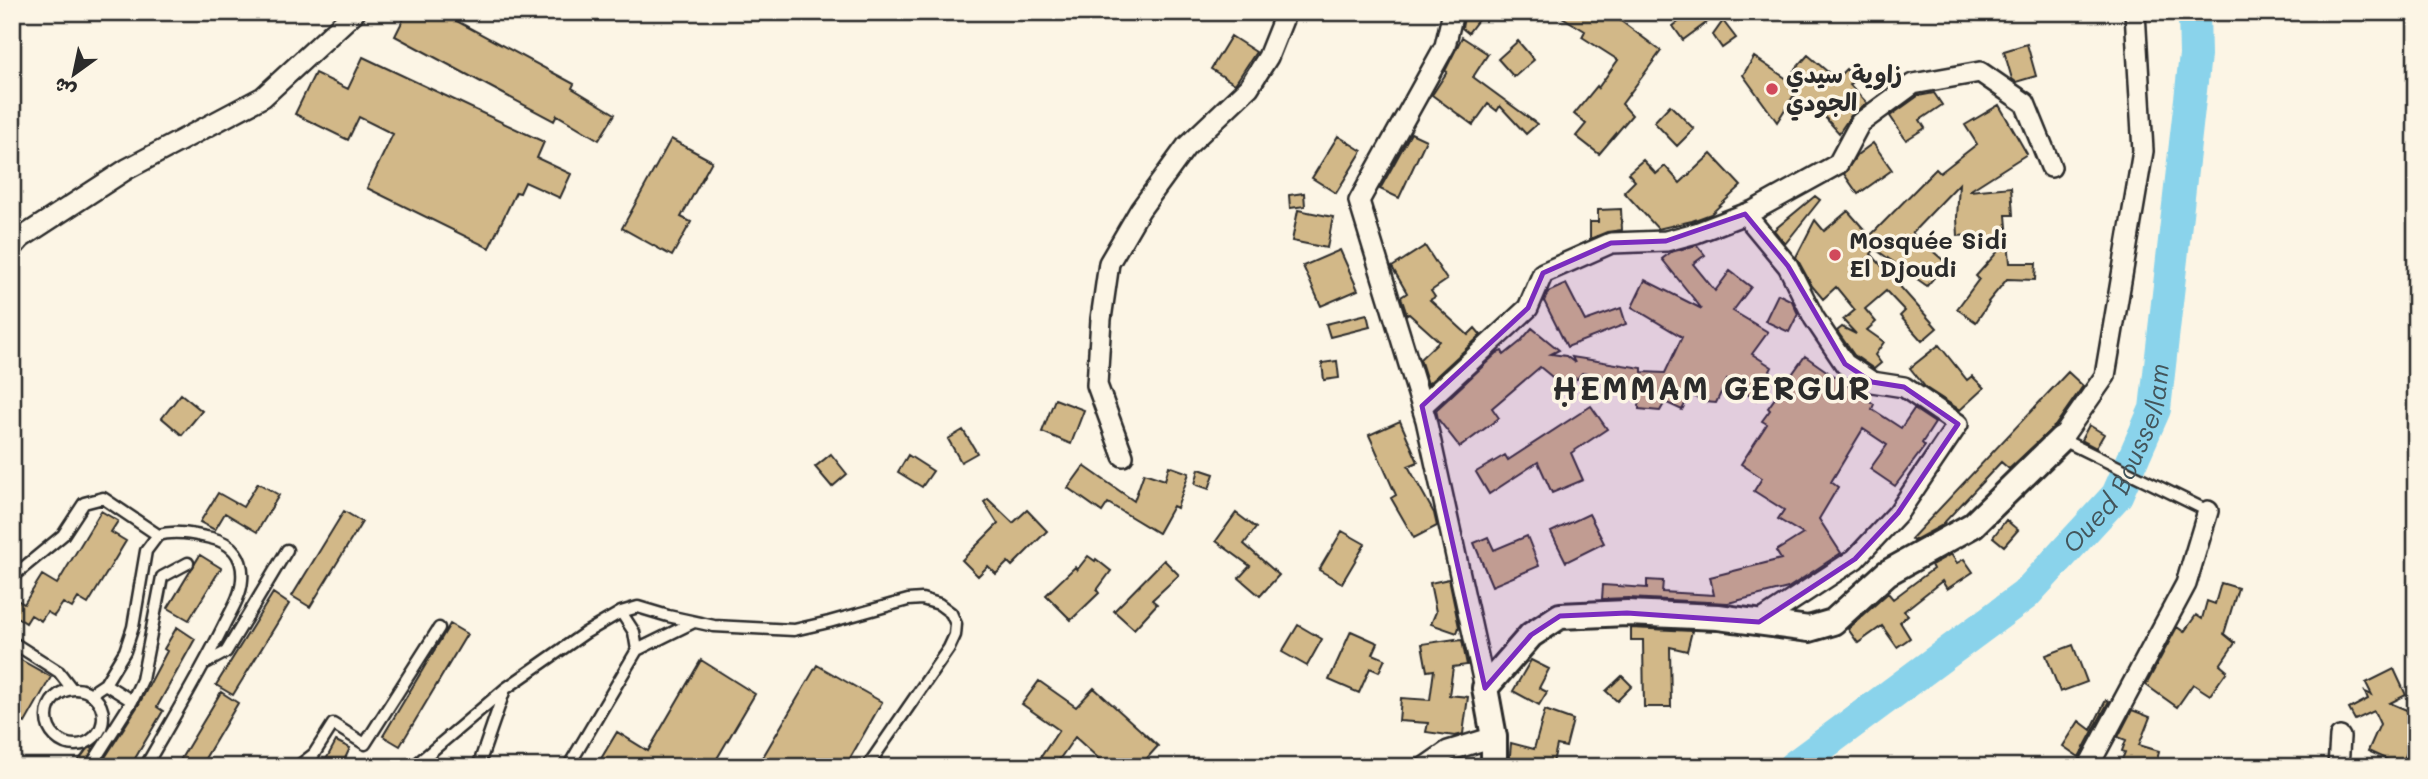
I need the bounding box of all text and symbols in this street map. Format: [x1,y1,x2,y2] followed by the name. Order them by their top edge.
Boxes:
[38,38,108,108] north arrow
[1786,58,1902,121] place label: زاوية سيدي الجودي
[49,72,80,105] text: ش
[1764,81,1780,97] marker: زاوية سيدي الجودي
[1849,224,2008,283] place label: Mosquée Sidi El Djoudi
[1827,247,1843,263] marker: Mosquée Sidi El Djoudi
[2054,361,2176,560] water label: Oued Boussellam
[1552,366,1872,408] district label: ḤEMMAM GERGUR

